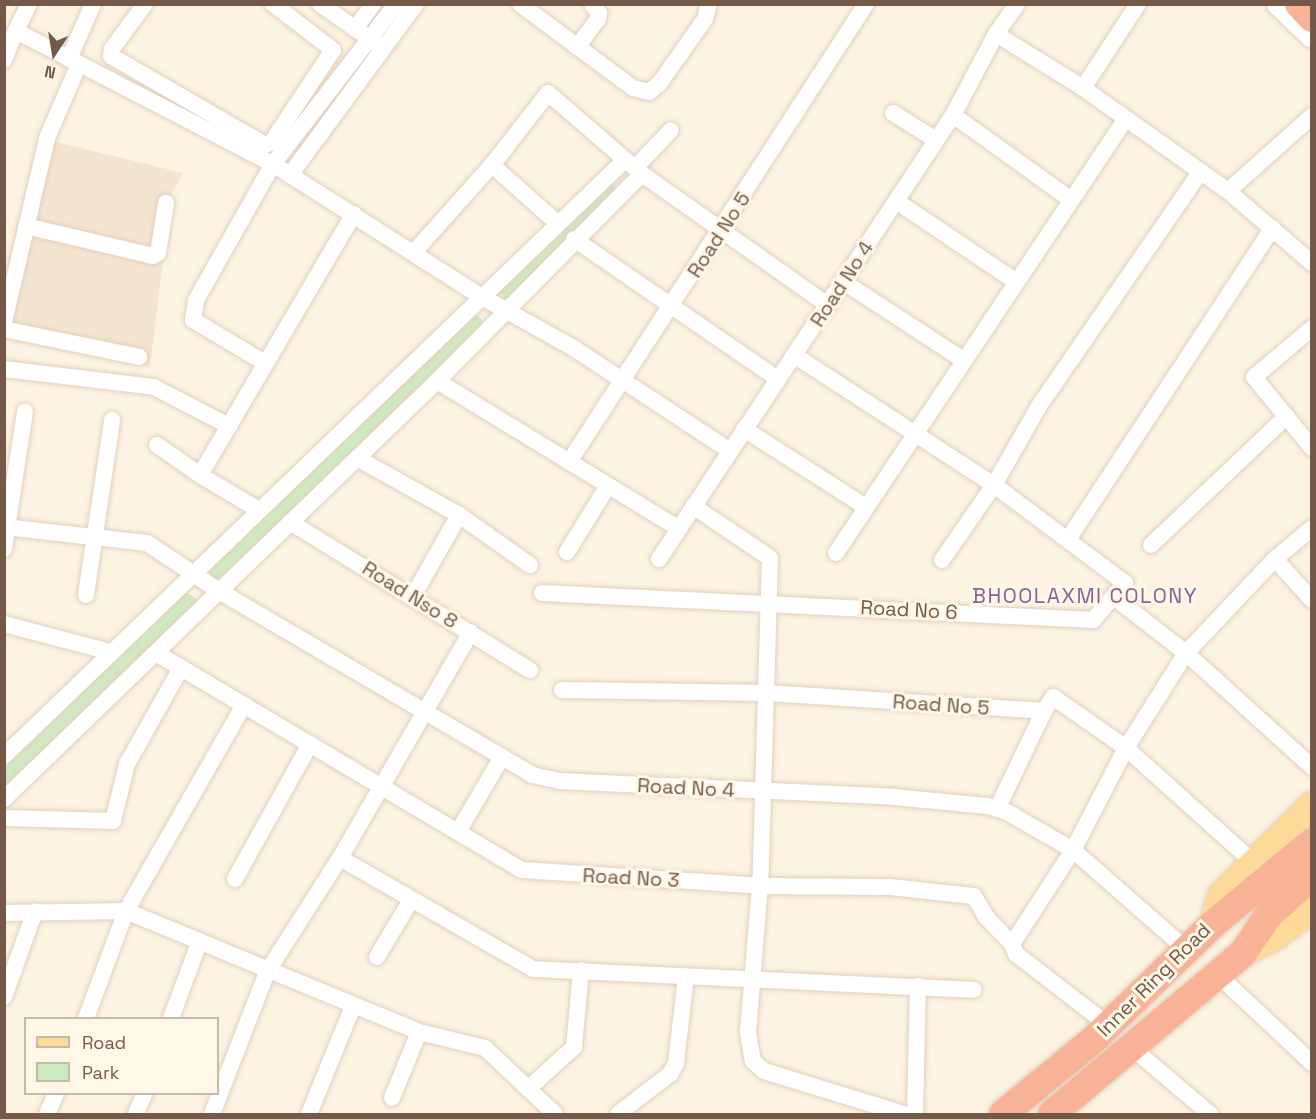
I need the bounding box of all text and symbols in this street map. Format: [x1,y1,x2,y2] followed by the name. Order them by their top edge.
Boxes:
[24,24,84,84] north arrow
[43,61,58,83] text: N
[683,188,755,282] street label: Road No 5
[805,237,879,331] street label: Road No 4
[358,556,462,634] street label: Road Nso 8
[972,583,1198,609] district label: BHOOLAXMI COLONY
[860,595,958,625] street label: Road No 6
[892,690,990,720] street label: Road No 5
[637,773,735,803] street label: Road No 4
[582,863,680,893] street label: Road No 3
[1092,918,1216,1042] street label: Inner Ring Road
[24,1017,219,1095] legend
[82,1031,126,1054] text: Road
[82,1061,119,1084] text: Park

